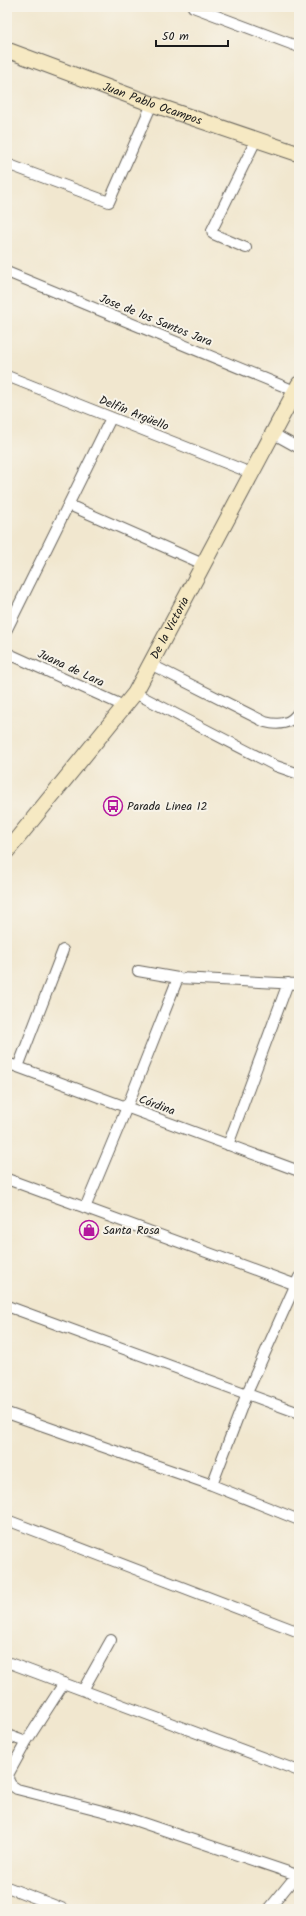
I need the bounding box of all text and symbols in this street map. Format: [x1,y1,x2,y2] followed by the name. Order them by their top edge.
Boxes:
[156,22,228,48] scale bar
[162,27,189,46] text: 50 m
[100,77,204,130] street label: Juan Pablo Ocampos
[97,289,215,352] street label: Jose de los Santos Jara
[96,391,172,436] street label: Delfín Argüello
[146,593,195,663] street label: De la Victoria
[34,645,108,692] street label: Juana de Lara
[102,795,124,817] bus stop icon: Parada Linea 12
[127,797,208,816] place label: Parada Linea 12
[136,1090,178,1121] street label: Córdina
[78,1219,100,1241] shop icon: Santa Rosa
[103,1221,160,1240] place label: Santa Rosa

